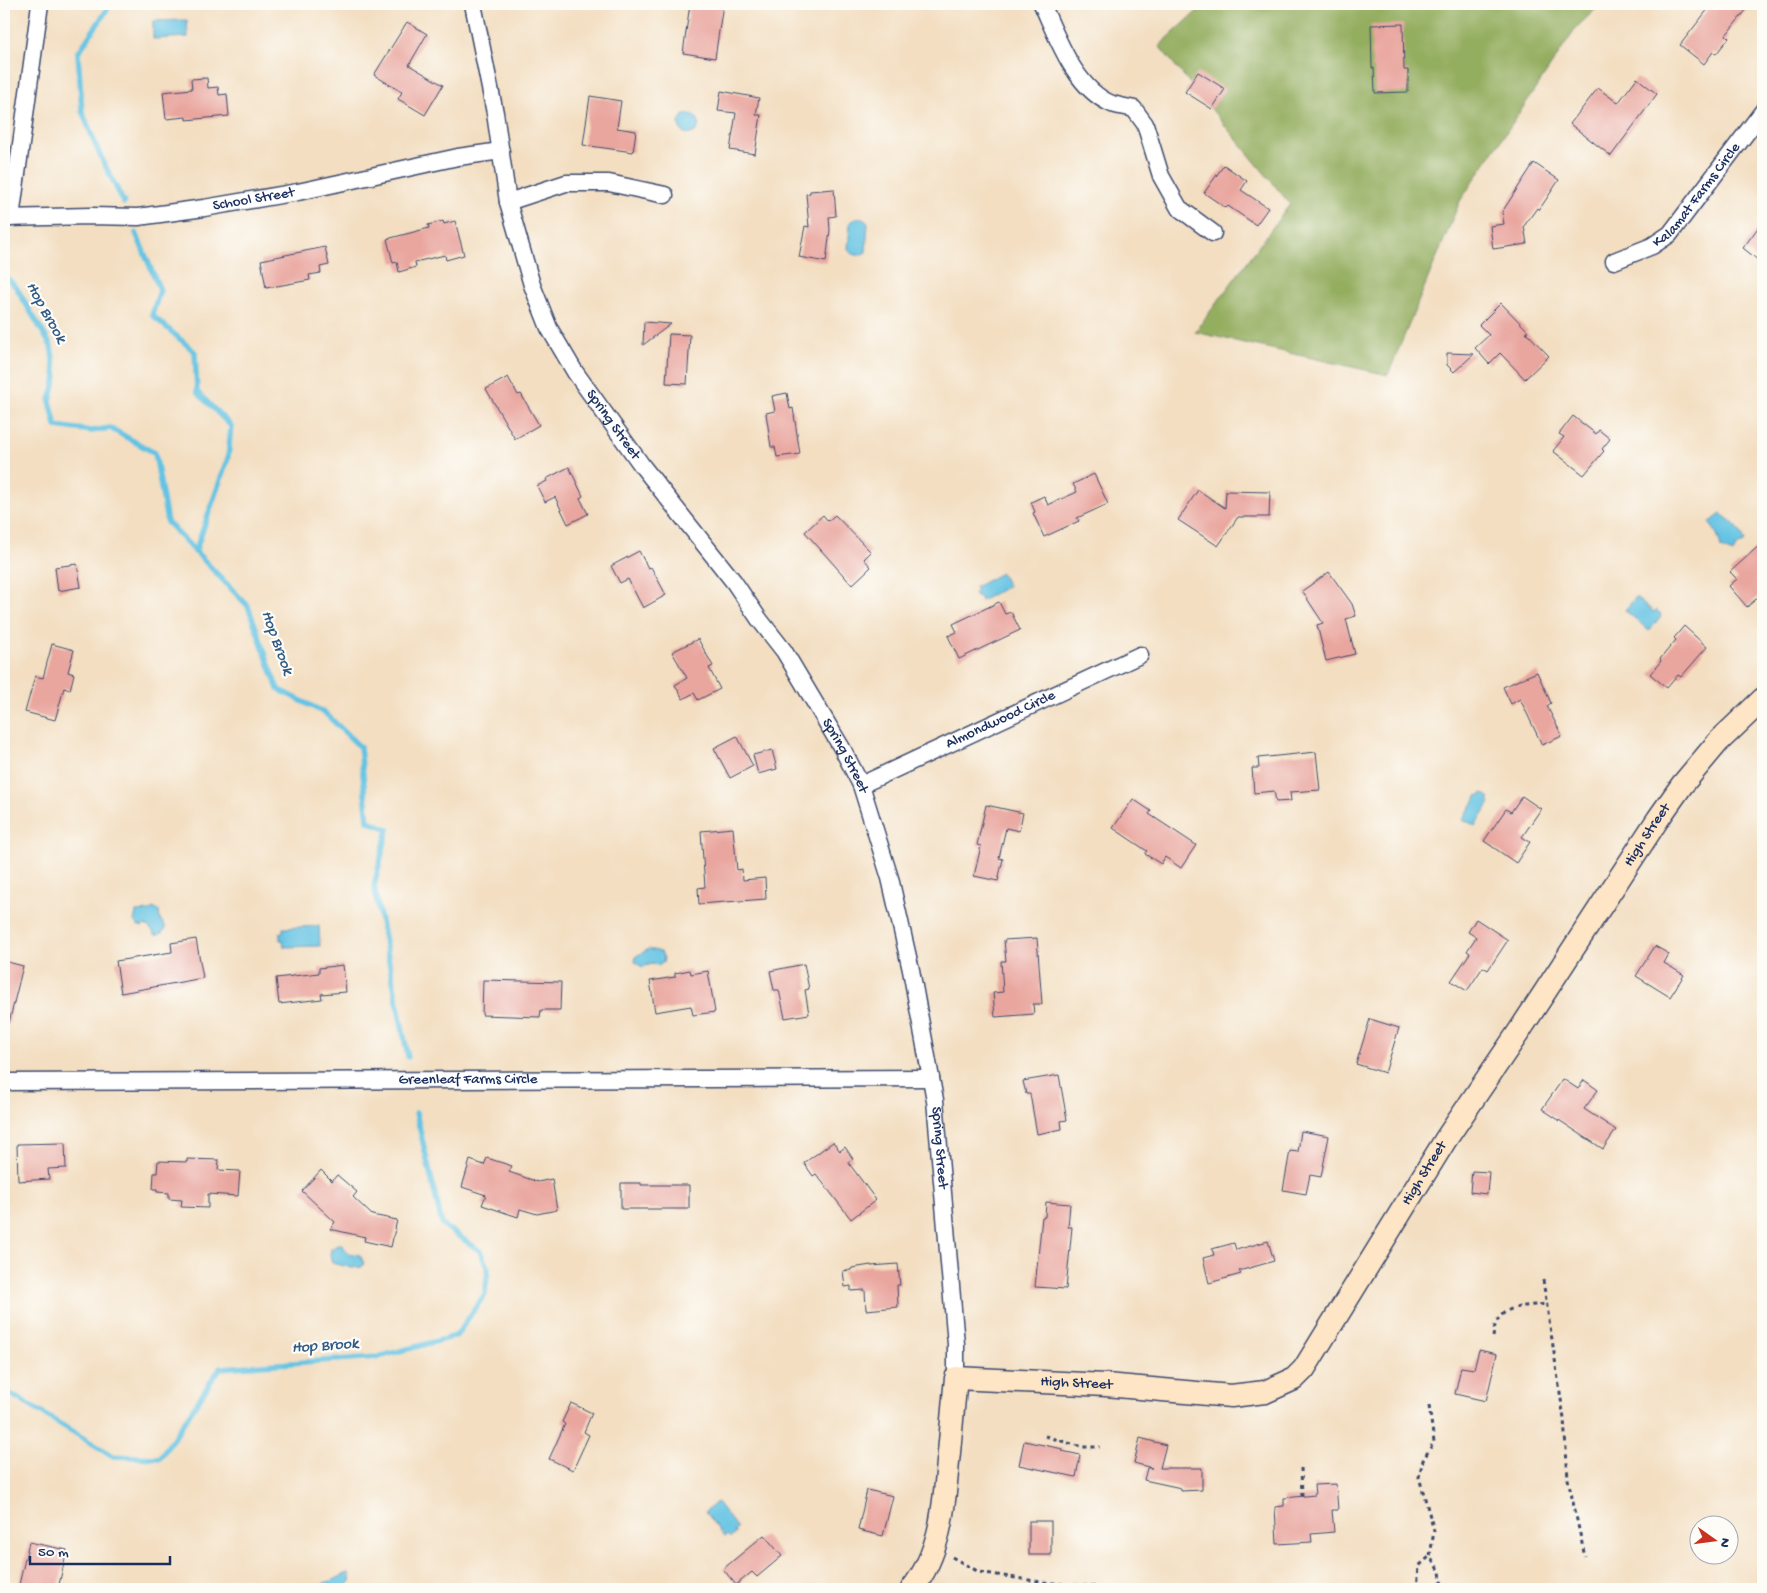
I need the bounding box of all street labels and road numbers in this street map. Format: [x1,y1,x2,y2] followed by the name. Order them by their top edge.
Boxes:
[1649,139,1745,252] street label: Kalamat Farms Circle
[211,183,298,215] street label: School Street
[582,386,645,465] street label: Spring Street
[943,687,1059,753] street label: Almondwood Circle
[817,715,872,797] street label: Spring Street
[1620,799,1676,870] street label: High Street
[398,1071,538,1089] street label: Greenleaf Farms Circle
[927,1106,952,1191] street label: Spring Street
[1398,1137,1452,1209] street label: High Street
[1040,1373,1115,1395] street label: High Street

